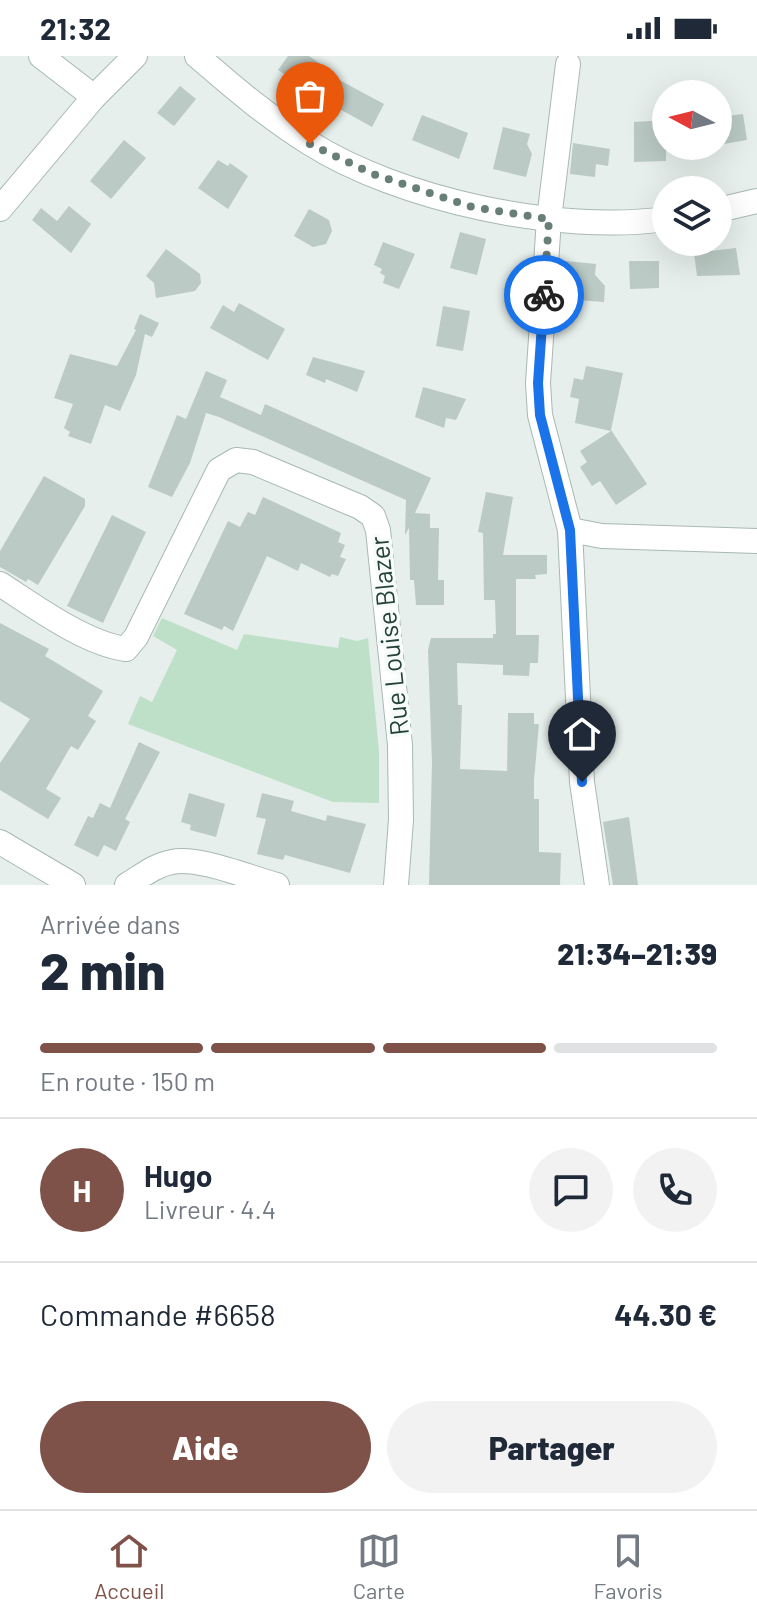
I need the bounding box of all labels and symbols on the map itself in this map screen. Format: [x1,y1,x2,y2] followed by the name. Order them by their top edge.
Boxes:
[276,62,344,144] pin
[652,80,732,160] north arrow
[504,255,584,335] courier
[362,534,414,737] street label: Rue Louise Blazer
[548,700,616,782] pin

